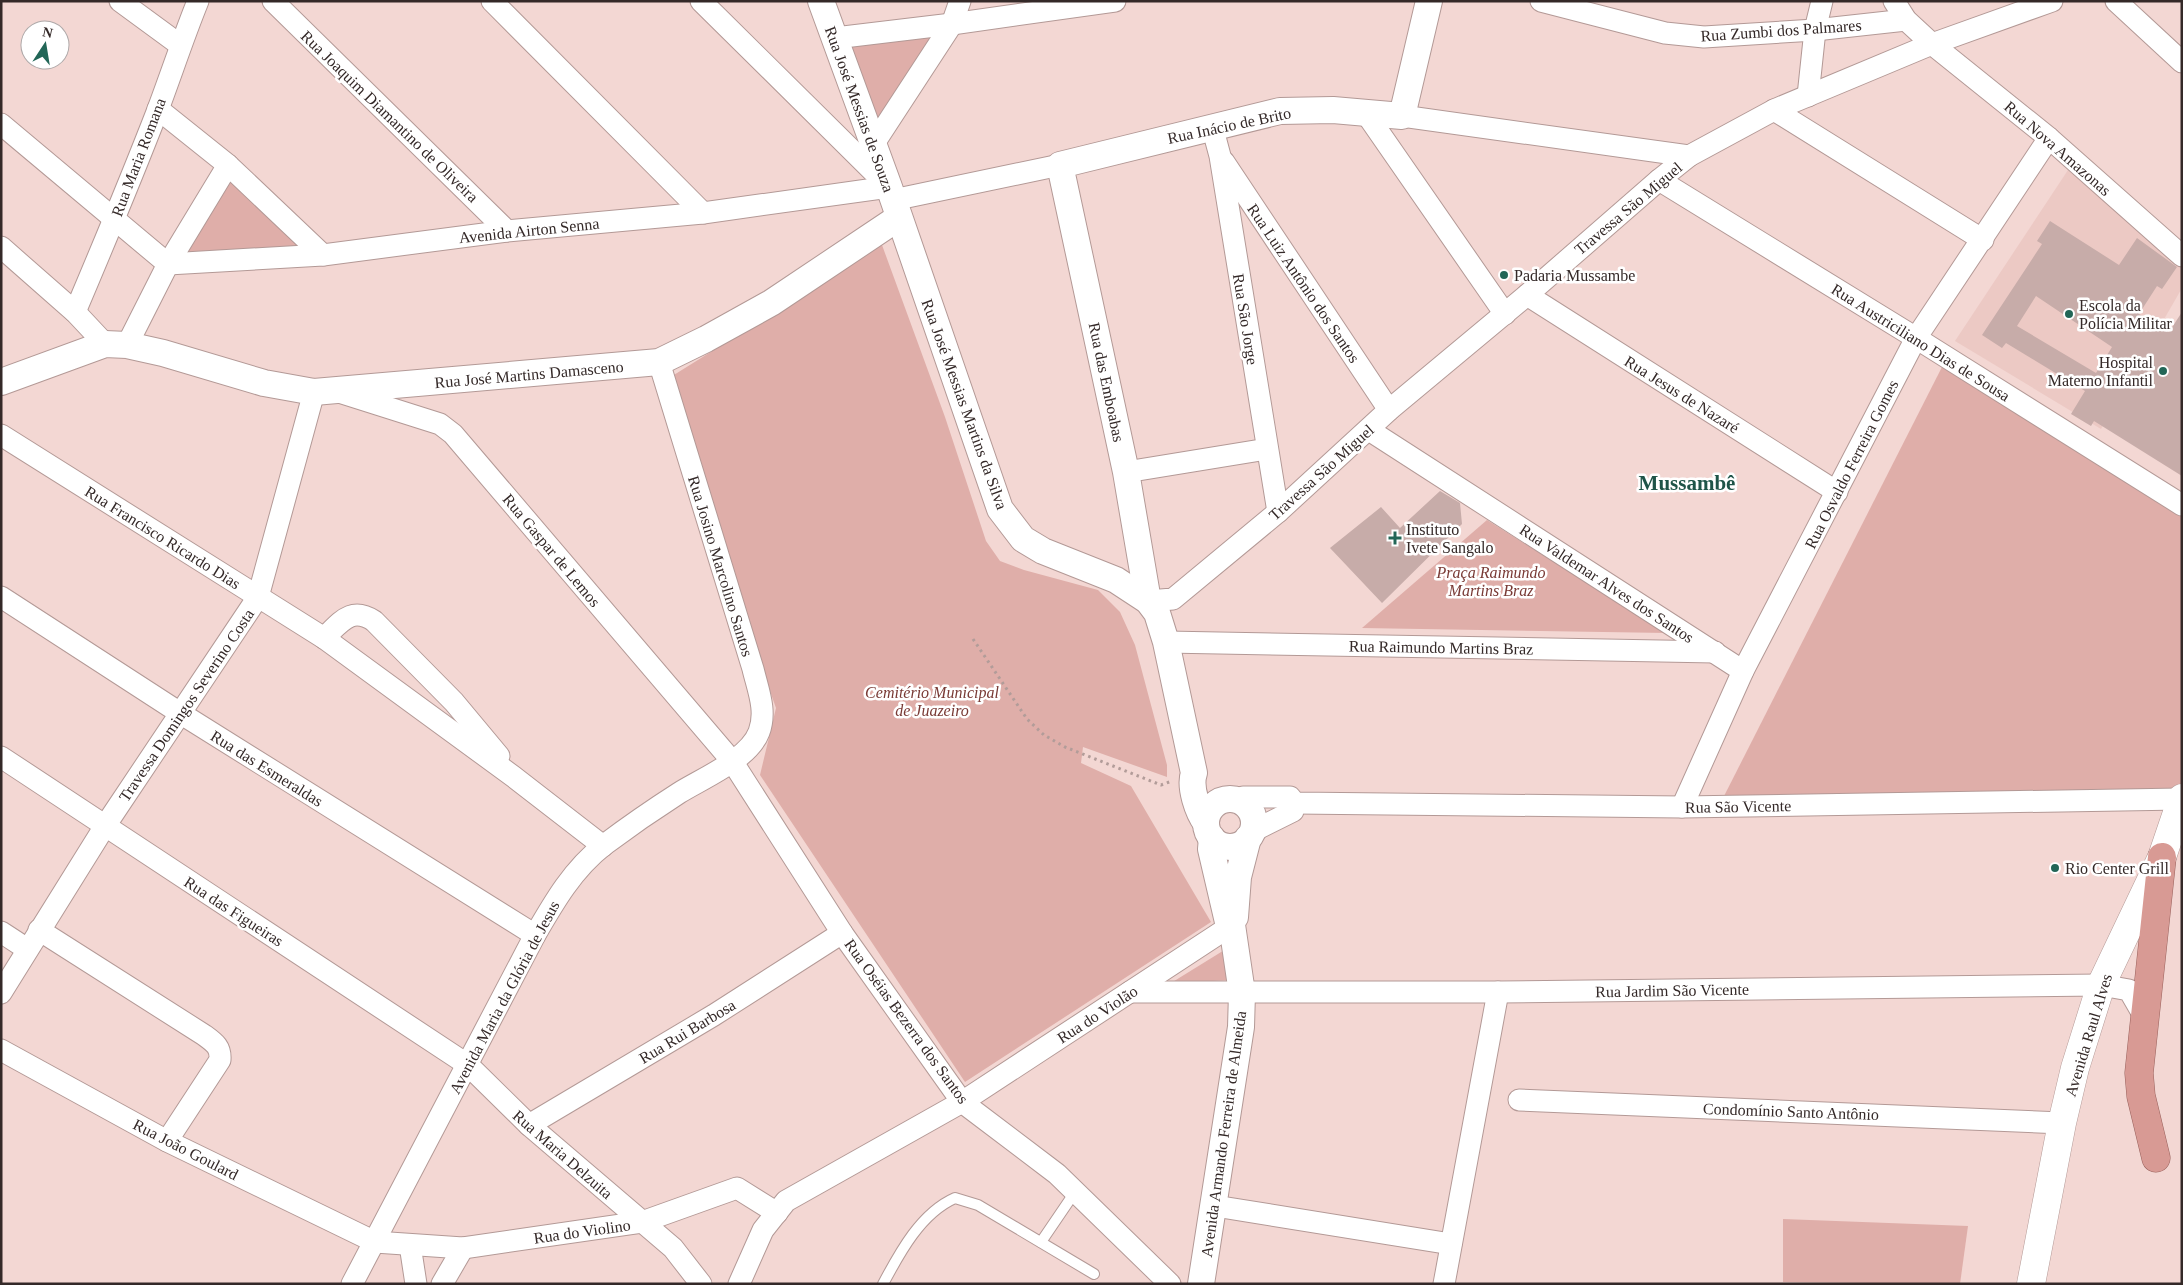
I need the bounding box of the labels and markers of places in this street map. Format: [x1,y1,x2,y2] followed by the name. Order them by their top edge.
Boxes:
[1514,267,1635,284] place label: Padaria Mussambe
[1498,269,1510,281] marker: Padaria Mussambe
[2079,297,2173,332] place label: Escola da Polícia Militar
[2063,308,2075,320] marker: Escola da Polícia Militar
[2048,354,2154,389] place label: Hospital Materno Infantil
[2157,365,2169,377] marker: Hospital Materno Infantil
[1406,521,1494,557] place label: Instituto Ivete Sangalo
[1388,531,1402,545] marker: Instituto Ivete Sangalo
[2065,860,2170,877] place label: Rio Center Grill
[2049,862,2061,874] marker: Rio Center Grill

